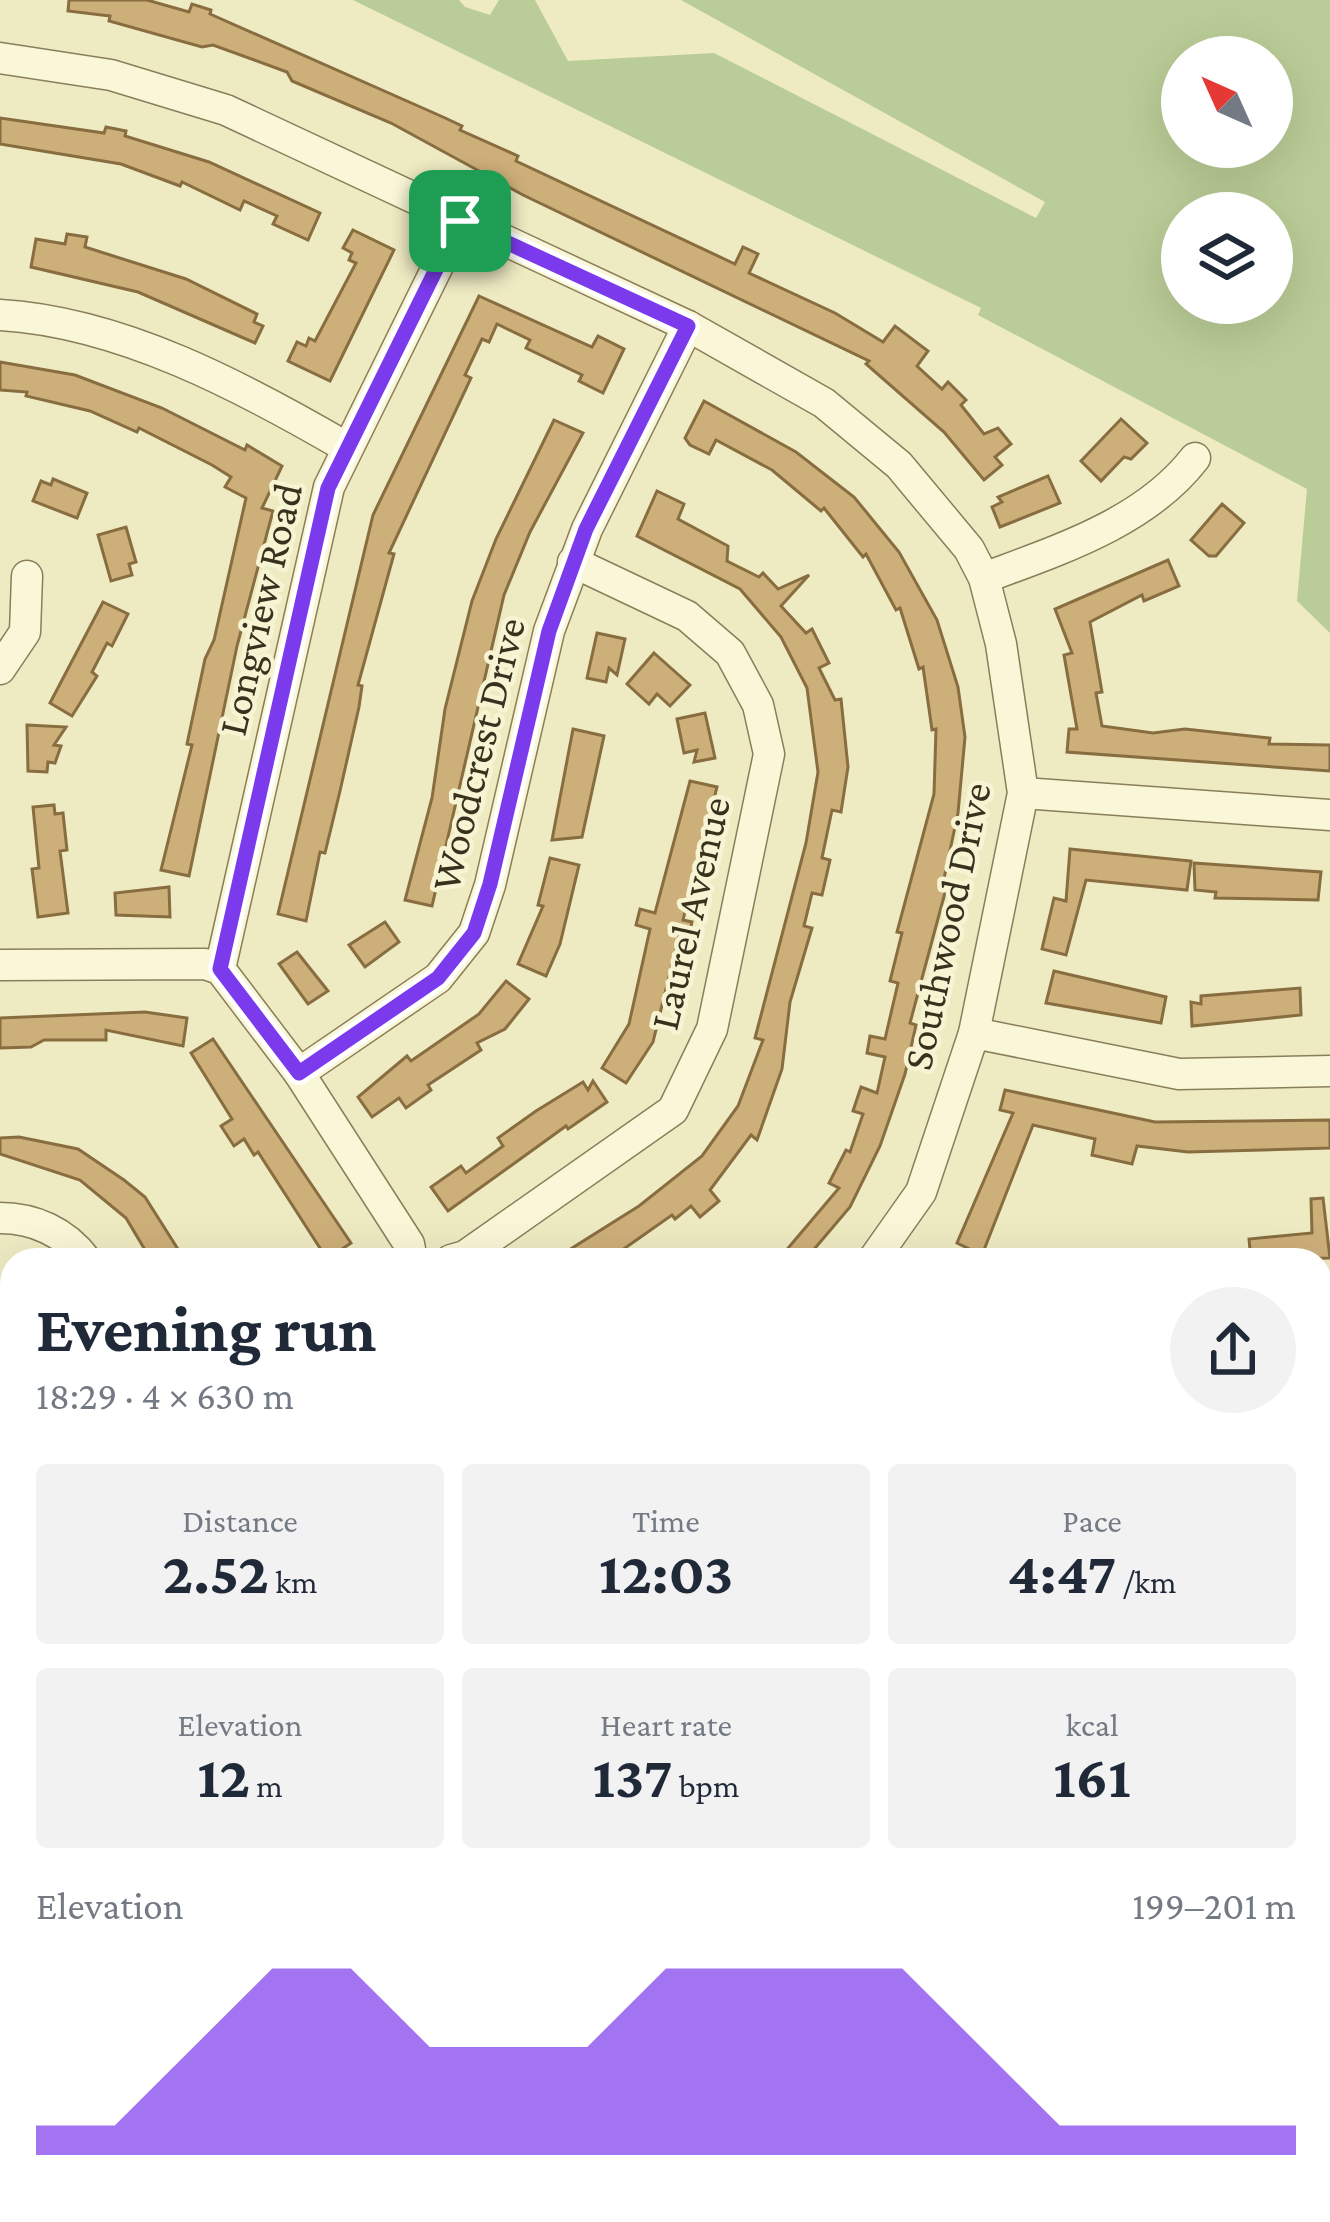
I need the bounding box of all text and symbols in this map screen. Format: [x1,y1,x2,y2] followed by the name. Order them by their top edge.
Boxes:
[1161,36,1293,168] north arrow
[1161,36,1293,324] map controls
[409,170,511,272] pin
[427,188,493,254] icon: arrive
[1161,192,1293,324] button: layers
[208,478,311,740] street label: Longview Road
[421,613,534,896] street label: Woodcrest Drive
[893,778,1000,1074] street label: Southwood Drive
[640,792,739,1034] street label: Laurel Avenue
[1170,1287,1296,1413] button: share
[36,1292,376,1365] text: Evening run
[36,1374,294,1417] text: 18:29 · 4 × 630 m
[182,1502,298,1539] text: Distance
[632,1502,700,1539] text: Time
[1062,1502,1122,1539] text: Pace
[163,1539,269,1606] text: 2.52
[599,1539,733,1606] text: 12:03
[1007,1539,1116,1606] text: 4:47
[269,1563,317,1600] text: km
[1116,1563,1177,1600] text: /km
[178,1706,302,1743] text: Elevation
[600,1706,732,1743] text: Heart rate
[1065,1706,1119,1743] text: kcal
[197,1743,250,1810] text: 12
[593,1743,672,1810] text: 137
[1053,1743,1131,1810] text: 161
[250,1767,283,1804] text: m
[672,1767,739,1804] text: bpm
[36,1884,184,1927] text: Elevation
[1132,1884,1296,1927] text: 199–201 m

